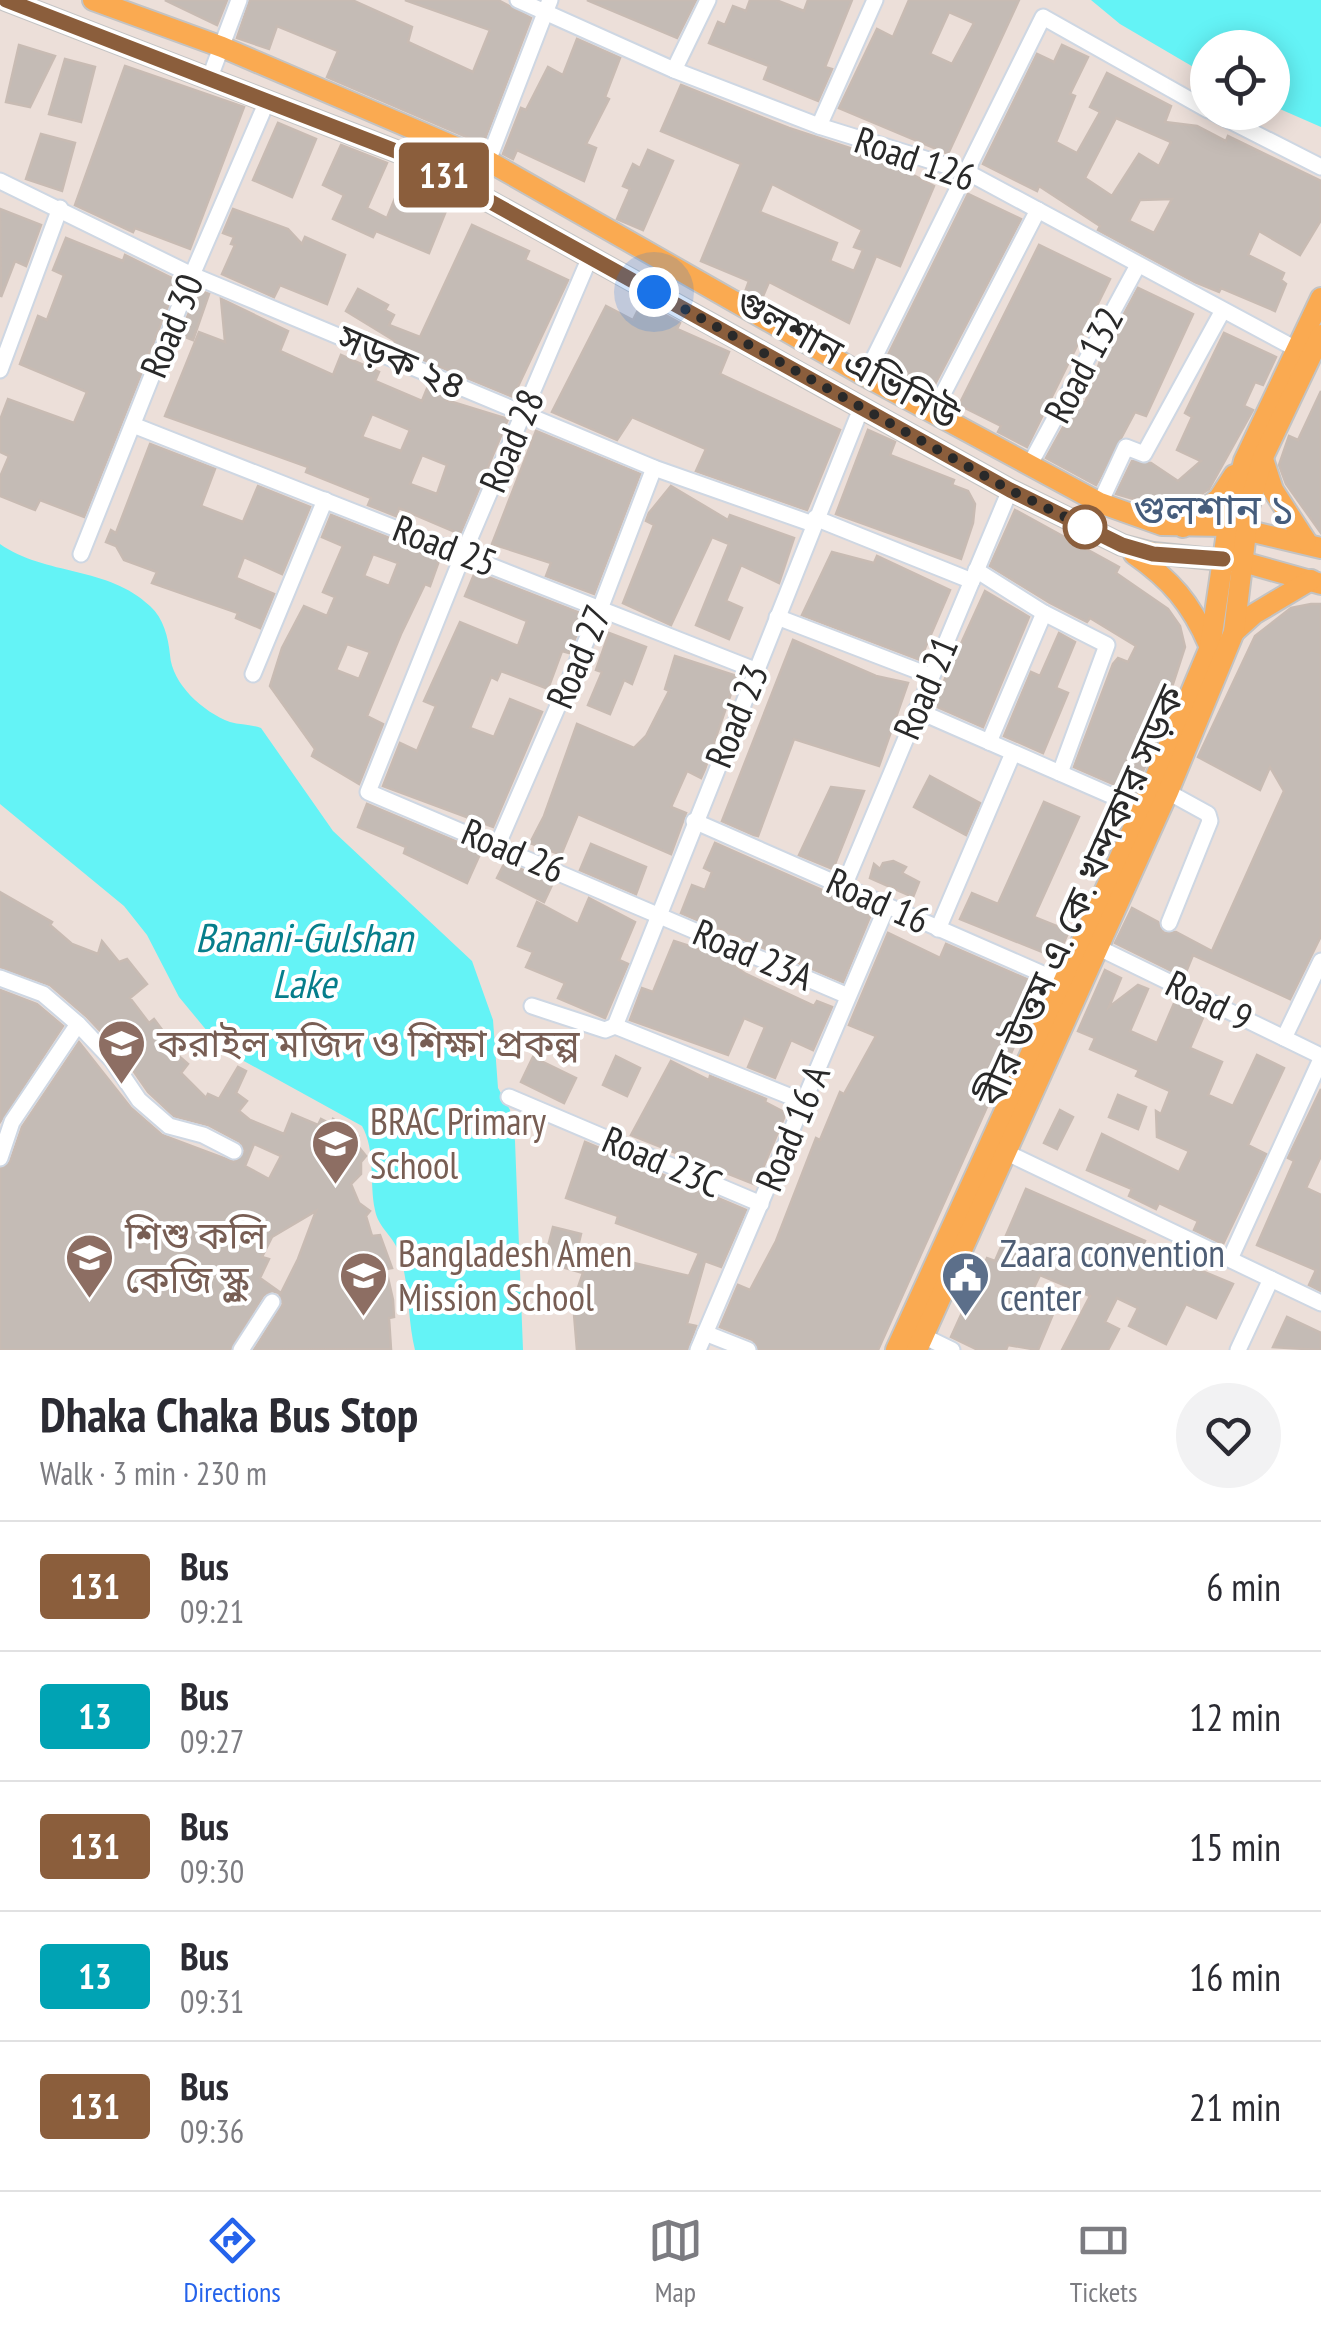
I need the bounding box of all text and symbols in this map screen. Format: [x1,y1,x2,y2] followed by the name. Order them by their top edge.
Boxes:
[1190,30,1290,130] map controls
[1190,30,1290,130] button: locate
[849,114,982,201] street label: Road 126
[386,142,502,208] line badge: 131
[419,152,469,198] text: 131
[128,267,213,384] street label: Road 30
[629,267,679,317] your location
[727,276,969,440] street label: গুলশান এভিনিউ
[1032,298,1133,431] street label: Road 132
[330,311,474,409] street label: সড়ক ২৪
[467,382,554,499] street label: Road 28
[1133,481,1295,536] district label: গুলশান ১
[387,503,504,587] street label: Road 25
[1064,506,1106,548] unlabelled marker
[534,598,621,715] street label: Road 27
[881,629,968,746] street label: Road 21
[693,657,778,774] street label: Road 23
[964,676,1195,1115] street label: বীর উত্তম এ. কে. খন্দকার সড়ক
[455,806,572,893] street label: Road 26
[820,855,937,944] street label: Road 16
[686,907,821,1001] street label: Road 23A
[195,911,415,1009] water label: Banani-Gulshan Lake
[1158,958,1261,1041] street label: Road 9
[96,1018,148,1086] school or university icon: করাইল মজিদ ও শিক্ষা প্রকল্প
[156,1018,581,1067] place label: করাইল মজিদ ও শিক্ষা প্রকল্প
[743,1057,840,1198] street label: Road 16 A
[370,1096,547,1189] place label: BRAC Primary School
[596,1114,729,1207] street label: Road 23C
[309,1118,361,1186] school or university icon: BRAC Primary School
[124,1210,268,1303] place label: শিশু কলি কেজি স্কুল
[398,1228,632,1321] place label: Bangladesh Amen Mission School
[1000,1228,1225,1321] place label: Zaara convention center
[64,1232,116,1300] school or university icon: শিশু কলি কেজি স্কুল
[337,1250,389,1318] school or university icon: Bangladesh Amen Mission School
[939,1250,991,1318] public building icon: Zaara convention center
[40,1383,418,1445] text: Dhaka Chaka Bus Stop
[1176,1383,1281,1488] button: heart
[40,1452,267,1494] text: Walk · 3 min · 230 m
[180,1541,229,1590] text: Bus
[1206,1562,1281,1611] text: 6 min
[70,1563,120,1609] text: 131
[180,1590,244,1632] text: 09:21
[180,1671,229,1720] text: Bus
[1189,1692,1281,1741] text: 12 min
[78,1693,112,1739] text: 13
[180,1720,244,1762] text: 09:27
[180,1801,229,1850] text: Bus
[1189,1822,1281,1871] text: 15 min
[70,1823,120,1869] text: 131
[180,1850,244,1892] text: 09:30
[180,1931,229,1980] text: Bus
[1189,1952,1281,2001] text: 16 min
[78,1953,112,1999] text: 13
[180,1980,244,2022] text: 09:31
[180,2061,229,2110] text: Bus
[1189,2082,1281,2131] text: 21 min
[70,2083,120,2129] text: 131
[180,2110,244,2152] text: 09:36
[183,2213,281,2310] tab: Directions
[648,2213,703,2310] tab: Map
[1070,2213,1138,2310] tab: Tickets

